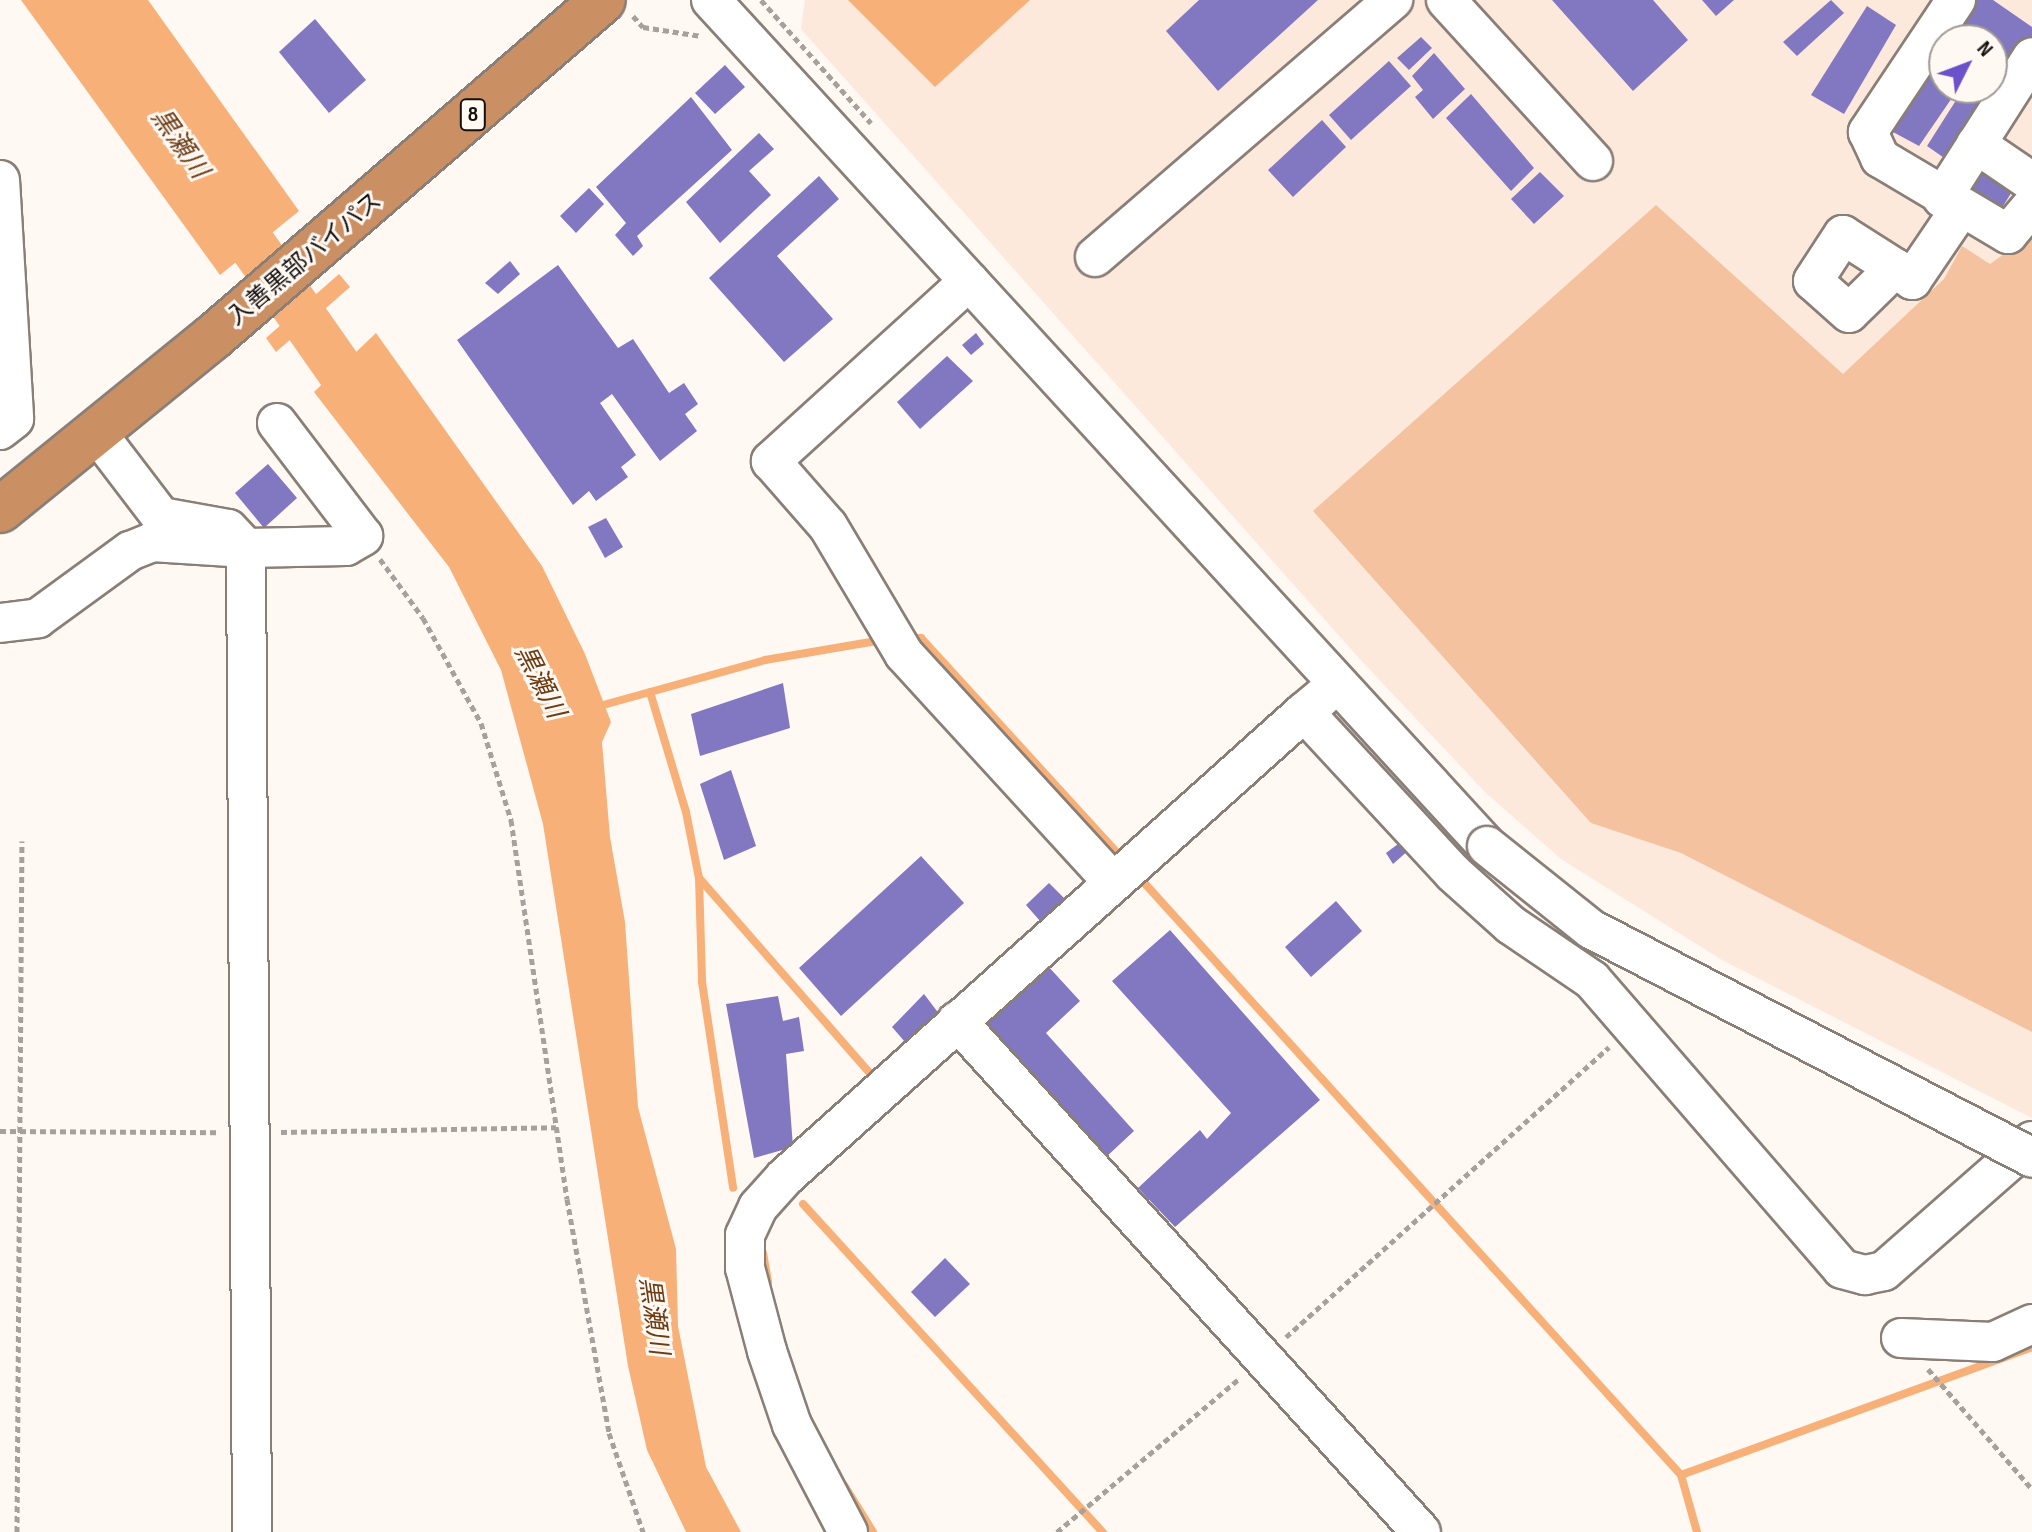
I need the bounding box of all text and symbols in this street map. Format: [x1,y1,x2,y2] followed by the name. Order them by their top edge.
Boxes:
[1928,24,2008,104] north arrow
[1971,36,1999,62] text: N
[459,97,487,133] road number: 8
[144,103,214,185] water label: 黒瀬川
[222,186,388,332] street label: 入善黒部バイパス
[507,640,571,724] water label: 黒瀬川
[632,1275,674,1357] water label: 黒瀬川

